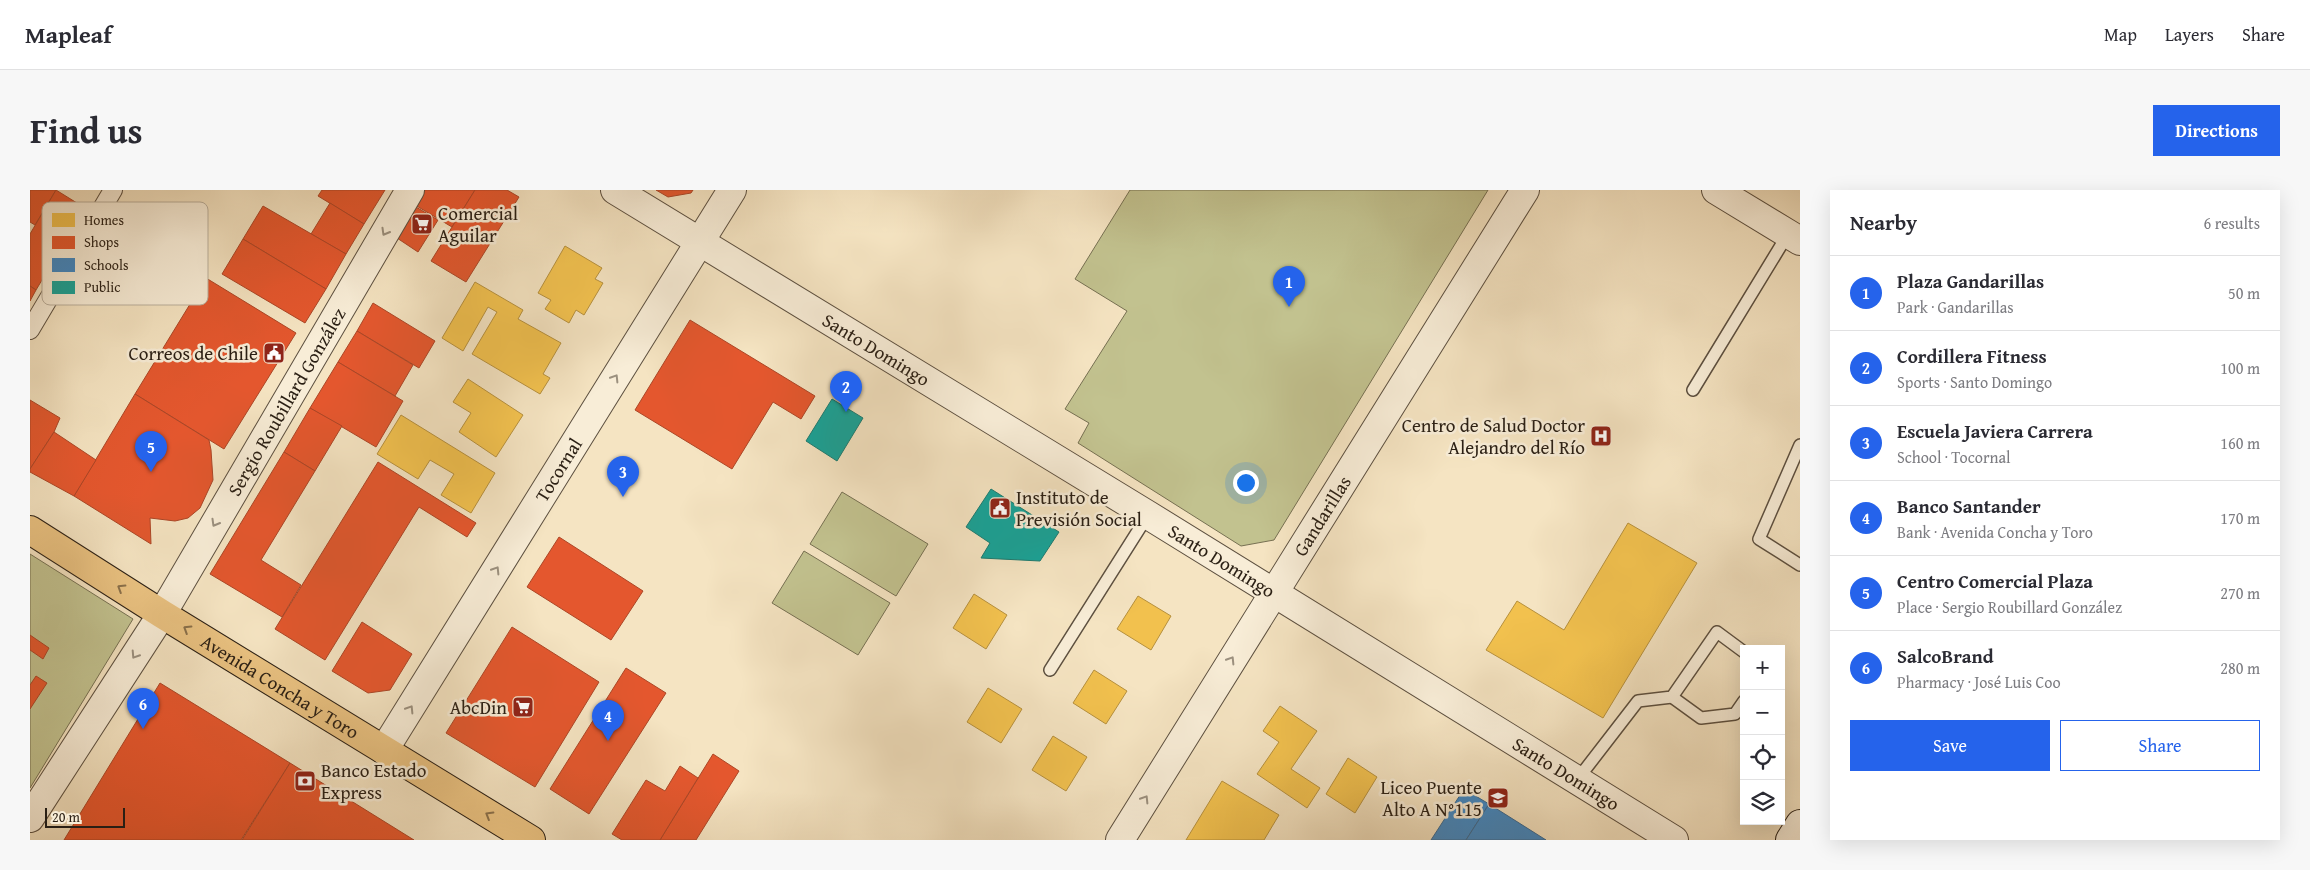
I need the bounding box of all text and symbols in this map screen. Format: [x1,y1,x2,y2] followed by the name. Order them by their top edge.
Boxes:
[25,17,112,52] text: Mapleaf
[2104,21,2137,48] text: Map
[2165,21,2214,48] text: Layers
[2242,21,2285,48] text: Share
[30,105,143,156] text: Find us
[2153,105,2280,156] button: Directions
[438,199,518,249] place label: Comercial Aguilar
[42,202,208,305] legend
[1850,207,1917,238] text: Nearby
[84,210,124,230] text: Homes
[2203,211,2260,235] text: 6 results
[410,212,434,236] supermarket icon: Comercial Aguilar
[382,227,392,236] one-way arrow
[84,232,119,252] text: Shops
[84,255,128,275] text: Schools
[1273,266,1305,307] pin: 1
[1897,267,2044,295] text: Plaza Gandarillas
[84,277,120,297] text: Public
[1862,281,1870,305] text: 1
[2228,281,2260,305] text: 50 m
[1897,295,2014,319] text: Park · Gandarillas
[220,302,352,501] street label: Sergio Roubillard González
[817,306,935,393] street label: Santo Domingo
[128,339,258,367] place label: Correos de Chile
[262,341,286,365] public building icon: Correos de Chile
[1897,342,2047,370] text: Cordillera Fitness
[1862,356,1870,380] text: 2
[2220,356,2260,380] text: 100 m
[1897,370,2052,394] text: Sports · Santo Domingo
[830,371,862,412] pin: 2
[609,374,618,384] one-way arrow
[1402,411,1585,461] place label: Centro de Salud Doctor Alejandro del Río
[1897,417,2093,445] text: Escuela Javiera Carrera
[1589,424,1613,448] hospital icon: Centro de Salud Doctor Alejandro del Río
[135,431,167,472] pin: 5
[1862,431,1870,455] text: 3
[2220,431,2260,455] text: 160 m
[528,432,589,507] street label: Tocornal
[1897,445,2011,469] text: School · Tocornal
[607,456,639,497] pin: 3
[1233,470,1259,496] your location
[1286,470,1358,562] street label: Gandarillas
[1016,483,1142,533] place label: Instituto de Previsión Social
[1897,492,2041,520] text: Banco Santander
[988,496,1012,520] public building icon: Instituto de Previsión Social
[1862,506,1870,530] text: 4
[2220,506,2260,530] text: 170 m
[1163,517,1281,604] street label: Santo Domingo
[211,518,221,527] one-way arrow
[1897,520,2093,544] text: Bank · Avenida Concha y Toro
[489,567,499,576] one-way arrow
[1897,567,2093,595] text: Centro Comercial Plaza
[1862,581,1870,605] text: 5
[2220,581,2260,605] text: 270 m
[117,585,126,594] one-way arrow
[1897,595,2122,619] text: Place · Sergio Roubillard González
[183,626,192,636] one-way arrow
[196,627,365,746] street label: Avenida Concha y Toro
[1897,642,1994,670] text: SalcoBrand
[1740,645,1785,825] map controls
[1740,645,1785,690] button: +
[132,650,142,659] one-way arrow
[1862,656,1870,680] text: 6
[2220,656,2260,680] text: 280 m
[1224,657,1234,666] one-way arrow
[1897,670,2061,694] text: Pharmacy · José Luis Coo
[127,688,159,729] pin: 6
[1740,690,1785,735] button: −
[450,693,507,721] place label: AbcDin
[511,695,535,719] supermarket icon: AbcDin
[592,700,624,741] pin: 4
[403,705,413,714] one-way arrow
[1850,720,2050,771] button: Save
[2060,720,2260,771] button: Share
[1507,730,1625,817] street label: Santo Domingo
[1740,735,1785,780] button: locate
[321,756,426,806] place label: Banco Estado Express
[293,769,317,793] bank icon: Banco Estado Express
[1380,773,1482,823] place label: Liceo Puente Alto A N°115
[1740,780,1785,825] button: layers
[1486,786,1510,810] school or university icon: Liceo Puente Alto A N°115
[1139,795,1149,804] one-way arrow
[45,805,125,828] scale bar
[52,807,80,827] text: 20 m
[486,811,495,821] one-way arrow

